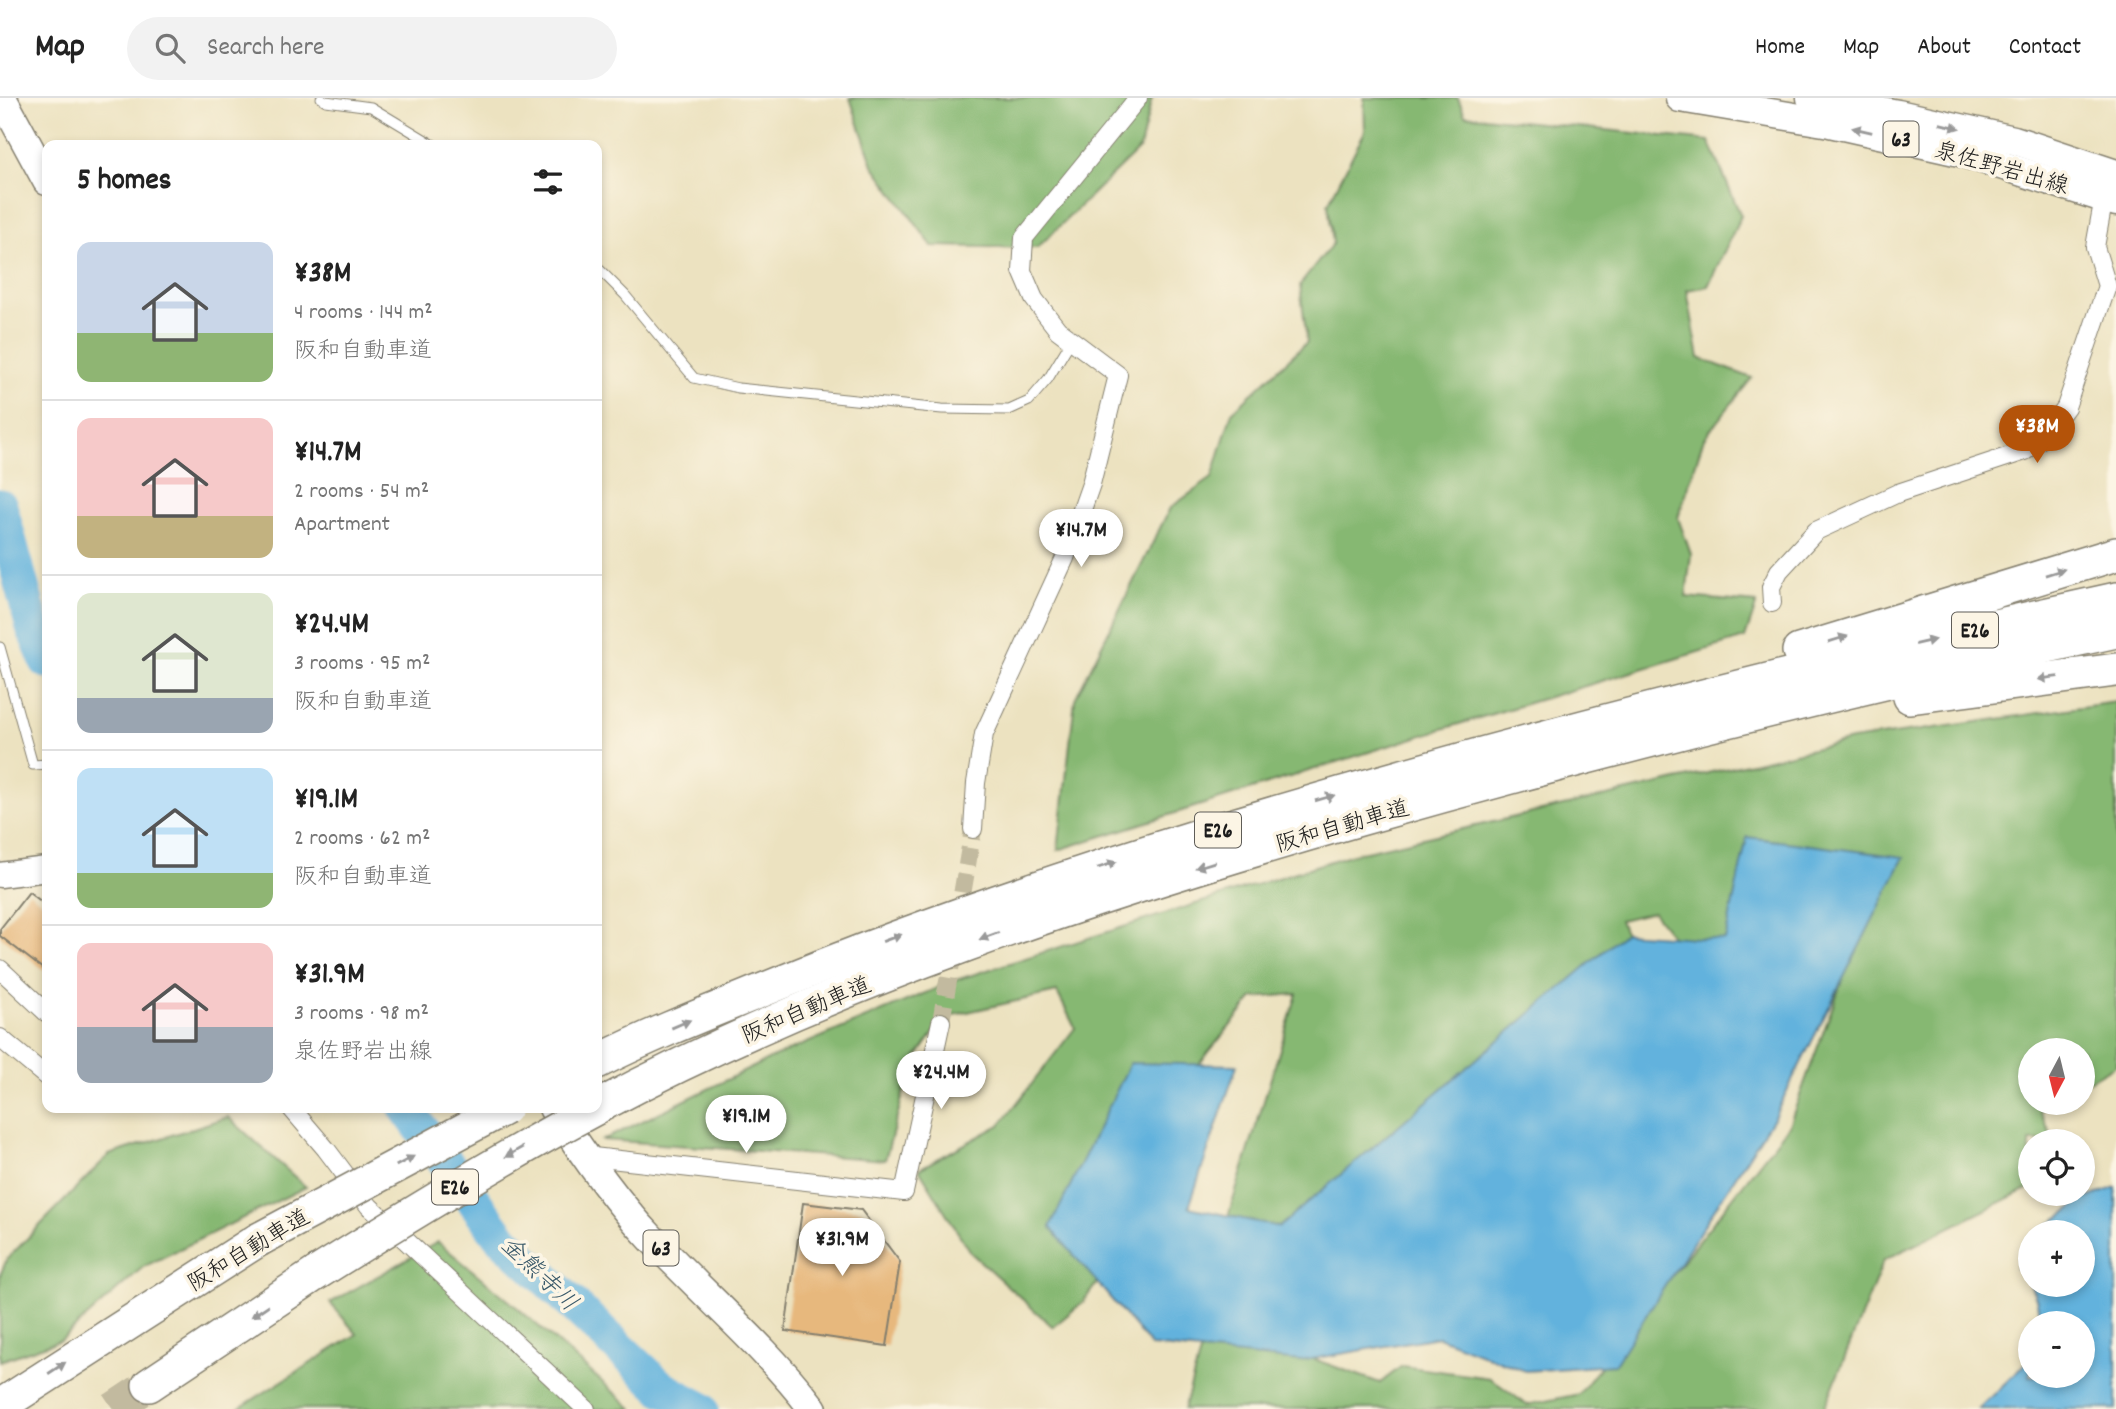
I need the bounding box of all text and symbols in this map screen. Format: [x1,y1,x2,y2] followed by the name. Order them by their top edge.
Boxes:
[127,17,617,80] search box
[35,25,85,72] text: Map
[151,29,189,67] icon: search
[207,30,325,67] text: Search here
[1755,31,1805,65] text: Home
[1843,31,1879,65] text: Map
[1917,31,1971,65] text: About
[2009,31,2081,65] text: Contact
[1939,120,1961,131] one-way arrow
[1884,121,1918,156] road number: 63
[1851,124,1873,135] one-way arrow
[1930,135,2072,205] street label: 泉佐野岩出線
[77,161,171,204] text: 5 homes
[529,163,567,201] icon: filters
[294,254,351,297] text: ¥38M
[133,270,217,354] icon: home
[294,297,433,330] text: 4 rooms · 144 m²
[294,336,432,369] text: 阪和自動車道
[1996,406,2078,465] pin: ¥38M
[2015,411,2059,444] text: ¥38M
[294,433,362,476] text: ¥14.7M
[133,446,217,530] icon: home
[294,476,429,509] text: 2 rooms · 54 m²
[294,509,390,542] text: Apartment
[1024,510,1138,569] pin: ¥14.7M
[1055,515,1107,548] text: ¥14.7M
[2045,566,2066,576] one-way arrow
[294,605,369,648] text: ¥24.4M
[1952,612,1998,648] road number: E26
[133,621,217,705] icon: home
[1828,633,1849,643] one-way arrow
[1914,636,1936,647] one-way arrow
[294,648,430,681] text: 3 rooms · 95 m²
[2037,673,2059,684] one-way arrow
[294,687,432,720] text: 阪和自動車道
[294,780,358,823] text: ¥19.1M
[1272,793,1414,863] street label: 阪和自動車道
[1315,793,1336,803] one-way arrow
[133,796,217,880] icon: home
[1195,812,1241,848] road number: E26
[294,823,430,856] text: 2 rooms · 62 m²
[1097,859,1118,869] one-way arrow
[1194,860,1215,871] one-way arrow
[294,862,432,895] text: 阪和自動車道
[978,931,999,942] one-way arrow
[882,932,903,943] one-way arrow
[294,955,365,998] text: ¥31.9M
[737,970,877,1054] street label: 阪和自動車道
[133,971,217,1055] icon: home
[294,998,429,1031] text: 3 rooms · 98 m²
[671,1018,692,1029] one-way arrow
[294,1037,432,1070] text: 泉佐野岩出線
[2018,1038,2095,1115] north arrow
[2018,1038,2095,1388] map controls
[884,1052,998,1111] pin: ¥24.4M
[912,1057,970,1090] text: ¥24.4M
[689,1096,803,1155] pin: ¥19.1M
[721,1101,771,1134] text: ¥19.1M
[2018,1129,2095,1206] button: locate
[505,1146,524,1158] one-way arrow
[395,1155,414,1167] one-way arrow
[432,1170,478,1204] road number: E26
[182,1202,317,1302] street label: 阪和自動車道
[785,1218,899,1278] pin: ¥31.9M
[2018,1220,2095,1297] button: +
[815,1224,869,1257] text: ¥31.9M
[492,1230,584,1321] water label: 金熊寺川
[644,1230,678,1266] road number: 63
[251,1304,270,1317] one-way arrow
[2018,1311,2095,1388] button: −
[47,1362,67,1375] one-way arrow

